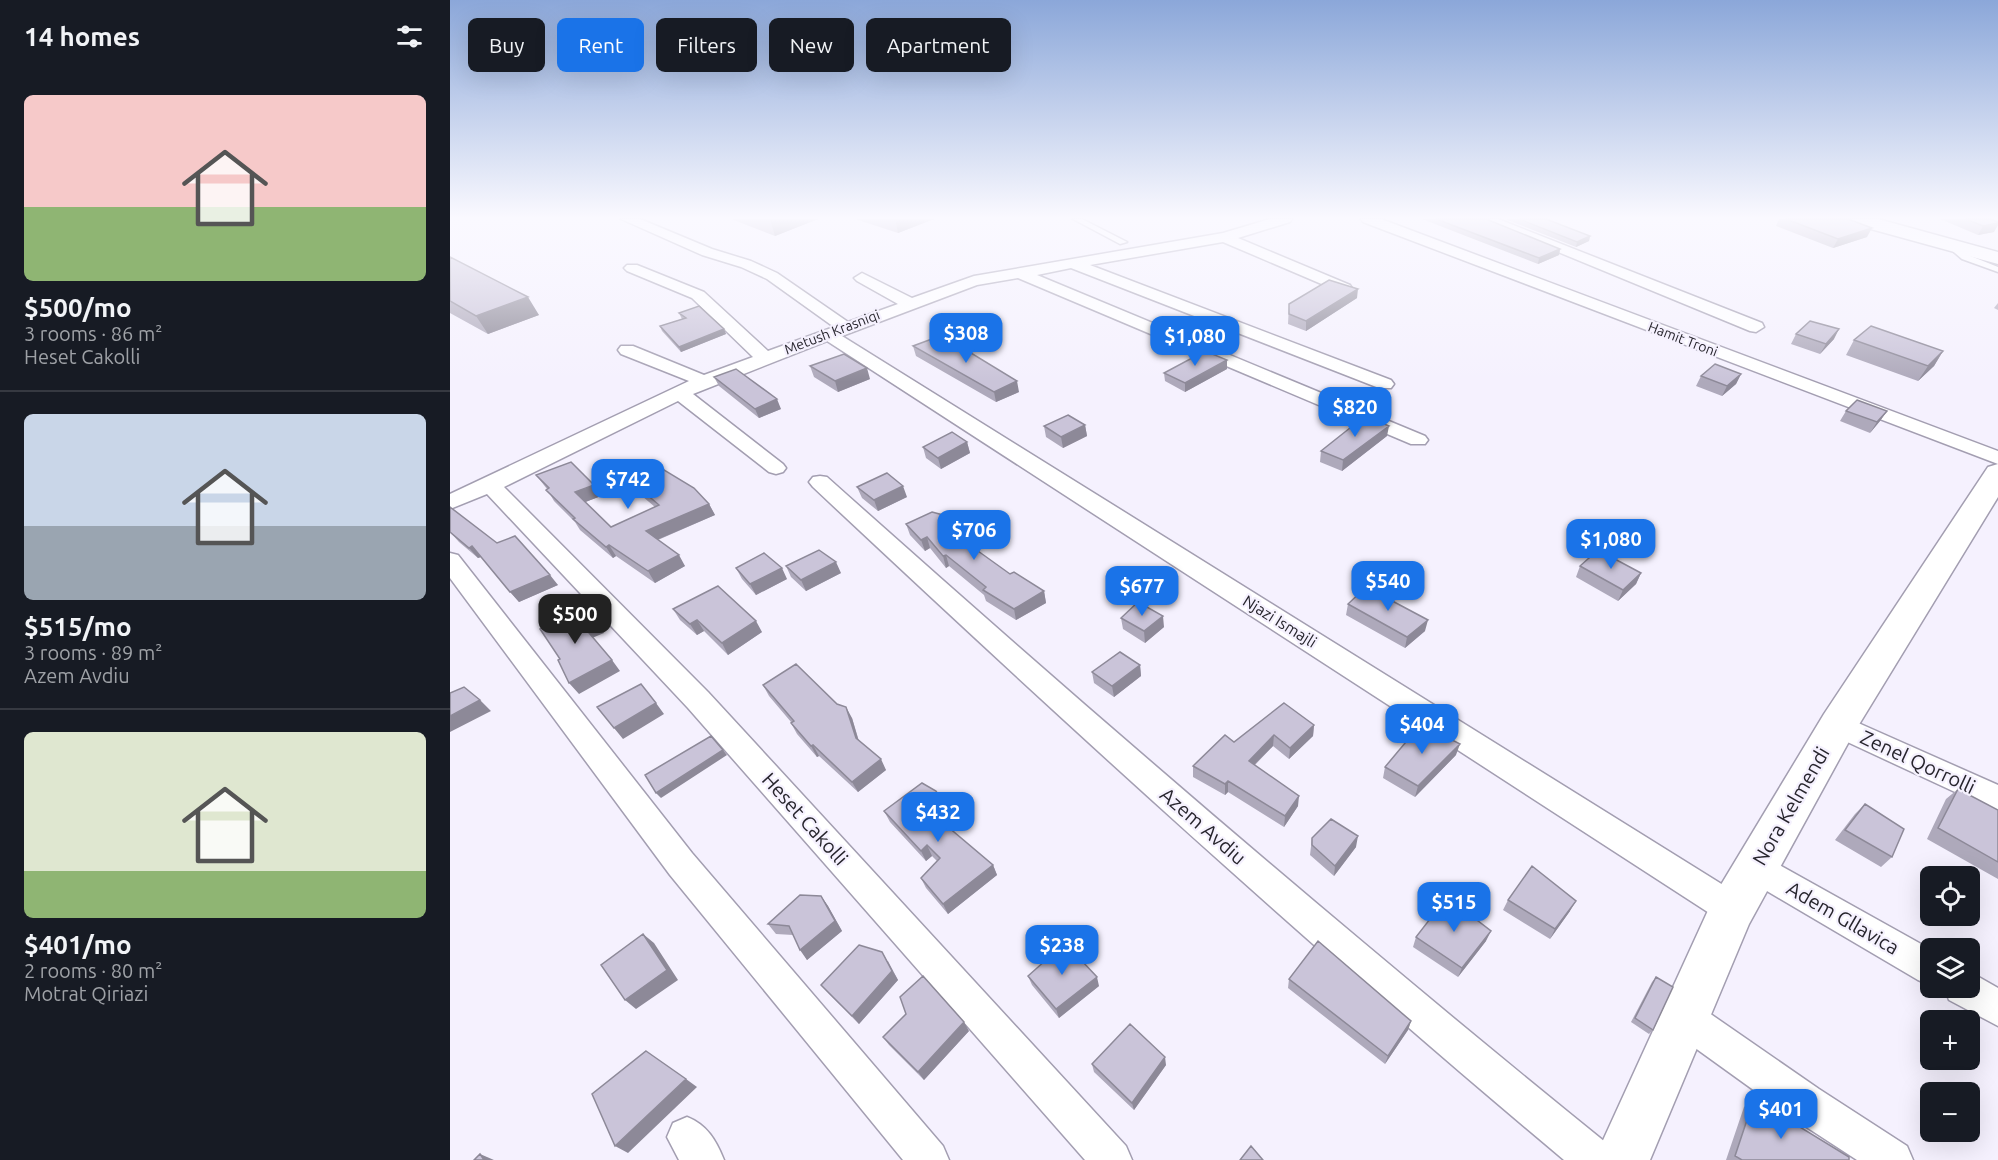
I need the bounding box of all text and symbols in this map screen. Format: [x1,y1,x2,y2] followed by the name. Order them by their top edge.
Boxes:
[468,18,545,72] chip: Buy
[557,18,644,72] chip: Rent
[656,18,757,72] chip: Filters
[769,18,854,72] chip: New
[866,18,1011,72] chip: Apartment
[393,20,426,53] icon: filters
[24,22,140,51] text: 14 homes
[171,134,279,242] icon: home
[24,293,132,322] text: $500/mo
[782,306,882,358] street label: Metush Krasniqi
[930,313,1002,364] pin: $308
[1146,316,1244,367] pin: $1,080
[1646,318,1720,360] street label: Hamit Troni
[943,321,989,344] text: $308
[24,322,162,345] text: 3 rooms · 86 m²
[1164,324,1226,347] text: $1,080
[24,345,140,368] text: Heset Cakolli
[1319,387,1391,438] pin: $820
[1332,395,1378,418] text: $820
[171,453,279,561] icon: home
[592,459,664,510] pin: $742
[605,467,651,490] text: $742
[938,510,1010,561] pin: $706
[951,518,997,541] text: $706
[1562,519,1660,570] pin: $1,080
[1580,527,1642,550] text: $1,080
[1352,561,1424,612] pin: $540
[1106,566,1178,617] pin: $677
[1365,569,1411,592] text: $540
[1119,574,1165,597] text: $677
[1240,591,1320,651] street label: Njazi Ismajli
[539,594,611,645] pin: $500
[552,602,598,625] text: $500
[24,612,132,641] text: $515/mo
[24,641,162,664] text: 3 rooms · 89 m²
[24,664,130,687] text: Azem Avdiu
[1386,704,1458,755] pin: $404
[1399,712,1445,735] text: $404
[1857,725,1979,798] street label: Zenel Qorrolli
[1747,742,1834,869] street label: Nora Kelmendi
[758,768,853,870] street label: Heset Cakolli
[171,771,279,879] icon: home
[1156,782,1251,869] street label: Azem Avdiu
[902,792,974,843] pin: $432
[915,800,961,823] text: $432
[1920,866,1980,1142] map controls
[1920,866,1980,926] button: locate
[1783,876,1903,959] street label: Adem Gllavica
[1418,882,1490,933] pin: $515
[1431,890,1477,913] text: $515
[1026,925,1098,976] pin: $238
[24,930,132,959] text: $401/mo
[1039,933,1085,956] text: $238
[1920,938,1980,998] button: layers
[24,959,162,982] text: 2 rooms · 80 m²
[24,982,148,1005] text: Motrat Qiriazi
[1920,1010,1980,1070] button: +
[1920,1082,1980,1142] button: −
[1745,1089,1817,1140] pin: $401
[1758,1097,1804,1120] text: $401

